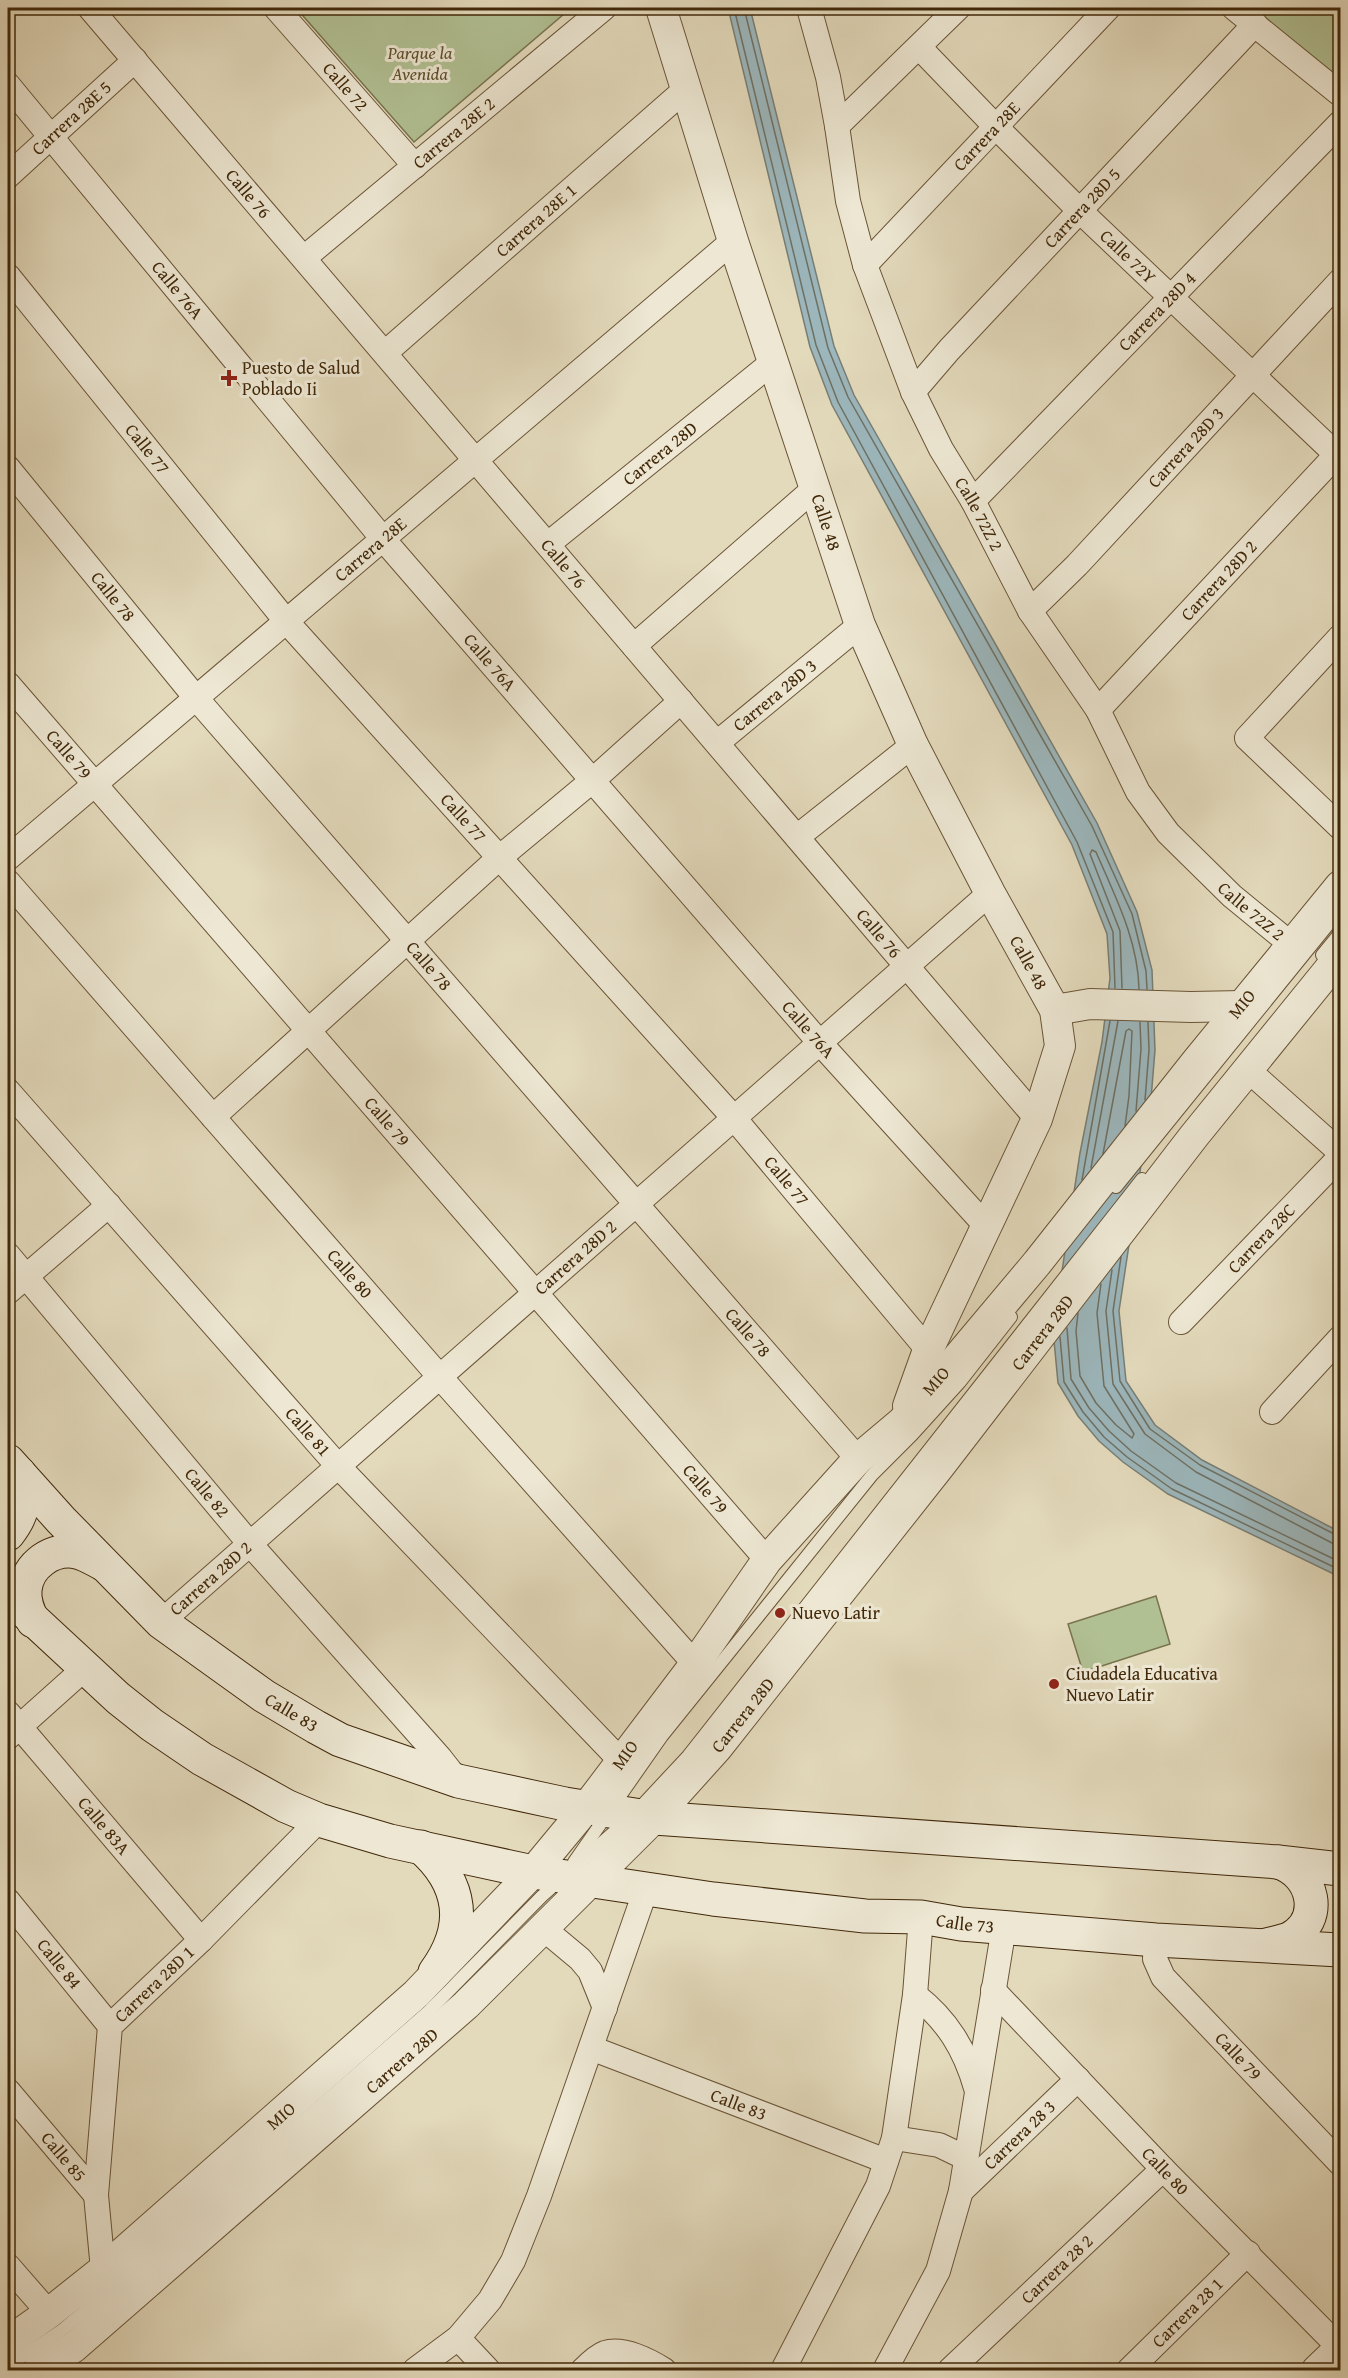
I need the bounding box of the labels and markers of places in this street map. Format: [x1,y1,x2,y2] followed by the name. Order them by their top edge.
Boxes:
[242,354,361,402] place label: Puesto de Salud Poblado Ii
[220,369,238,387] marker: Puesto de Salud Poblado Ii
[792,1599,880,1626] place label: Nuevo Latir
[773,1606,787,1620] marker: Nuevo Latir
[1066,1660,1218,1708] place label: Ciudadela Educativa Nuevo Latir
[1047,1677,1061,1691] marker: Ciudadela Educativa Nuevo Latir

